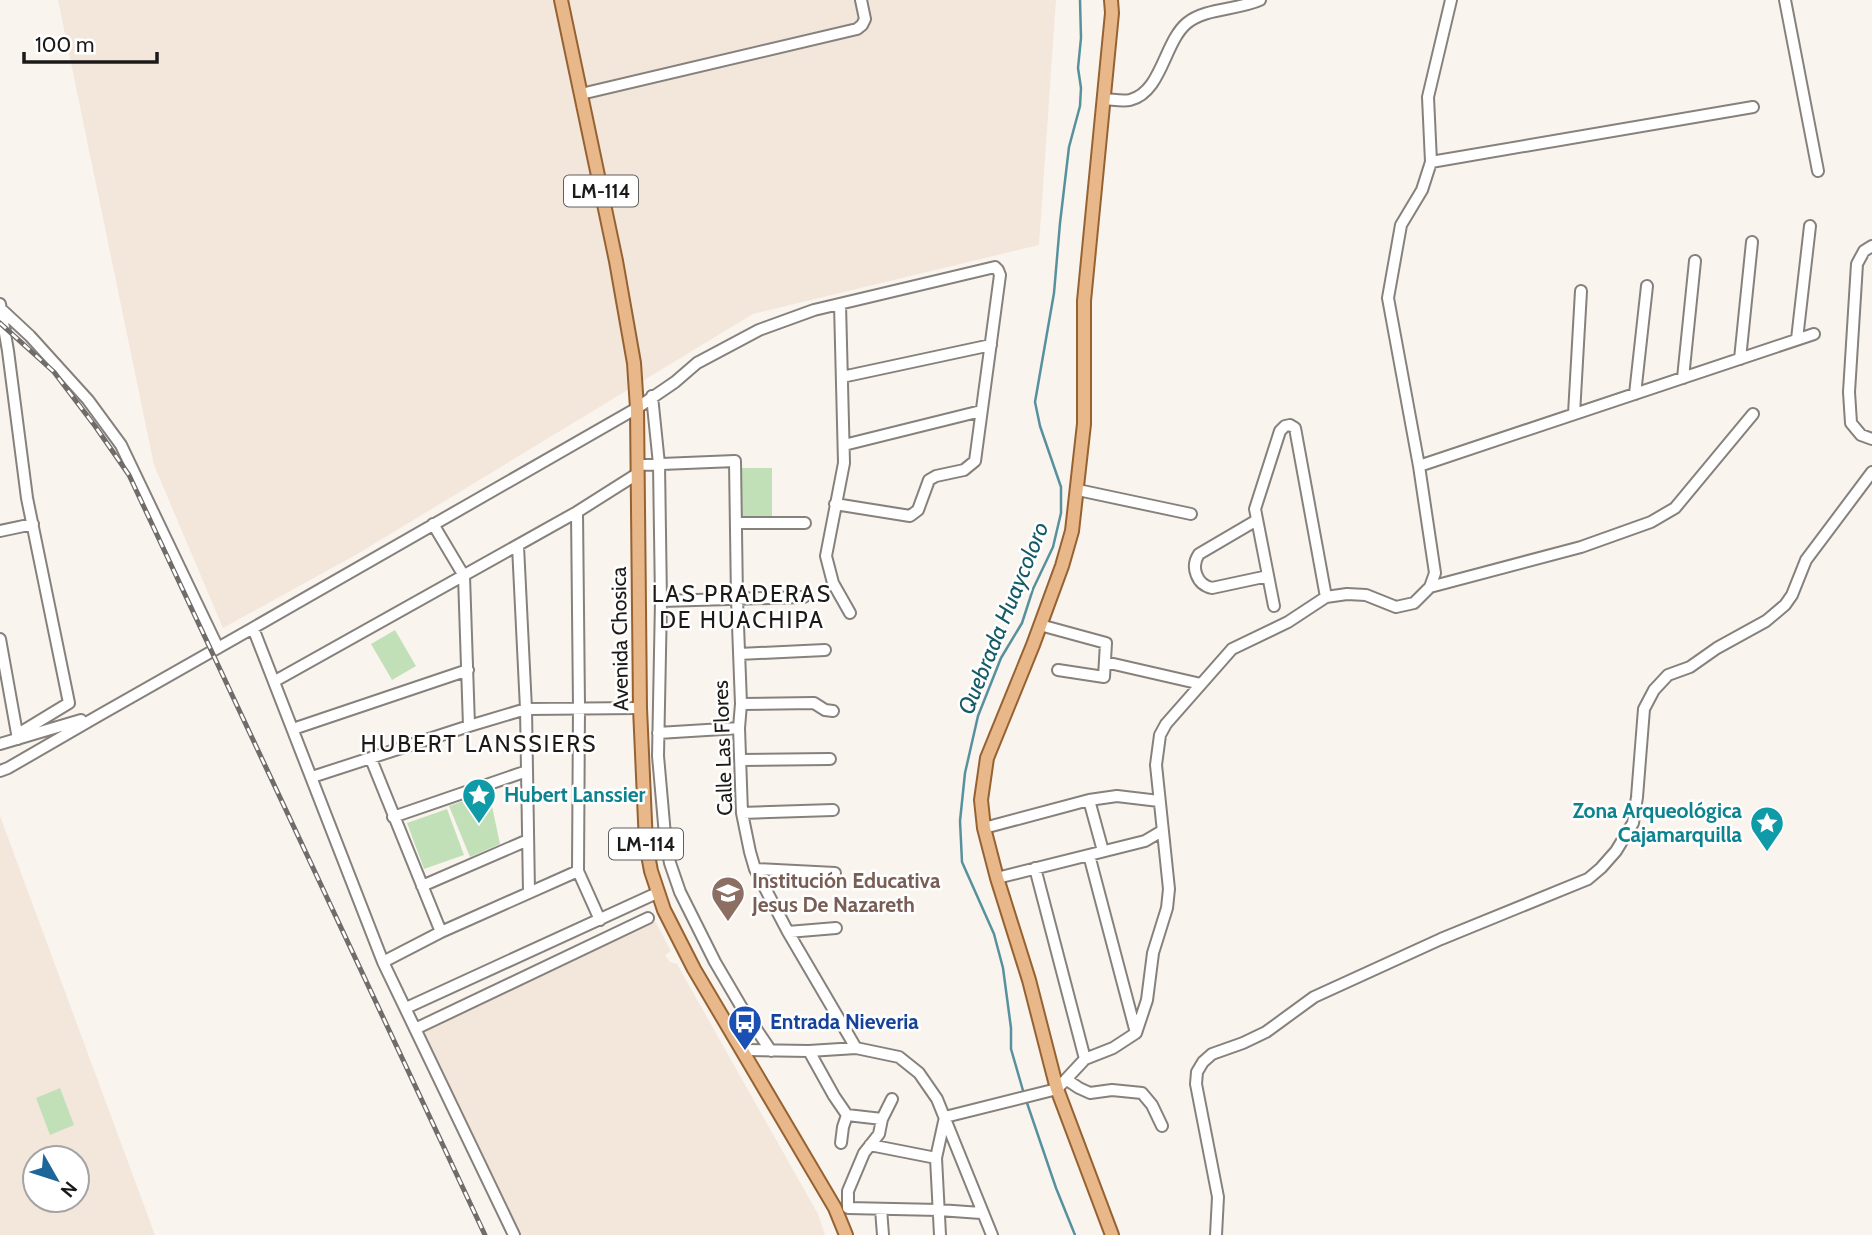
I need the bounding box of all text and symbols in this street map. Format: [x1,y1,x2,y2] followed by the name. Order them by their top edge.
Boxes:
[24,21,158,65] scale bar
[35,32,94,57] text: 100 m
[564,176,638,206] road number: LM-114
[952,518,1054,718] water label: Quebrada Huaycoloro
[606,567,633,711] street label: Avenida Chosica
[652,580,832,634] district label: LAS PRADERAS DE HUACHIPA
[708,680,737,816] street label: Calle Las Flores
[360,730,598,758] district label: HUBERT LANSSIERS
[460,776,498,825] place icon: Hubert Lanssier
[504,782,646,807] place label: Hubert Lanssier
[1573,798,1743,847] place label: Zona Arqueológica Cajamarquilla
[1748,804,1786,853] place icon: Zona Arqueológica Cajamarquilla
[609,828,683,860] road number: LM-114
[751,868,941,917] place label: Institución Educativa Jesus De Nazareth
[709,874,747,923] school or university icon: Institución Educativa Jesus De Nazareth
[726,1003,764,1052] bus stop icon: Entrada Nieveria
[770,1009,919,1034] place label: Entrada Nieveria
[21,1144,91,1214] north arrow
[56,1177,82,1202] text: N

